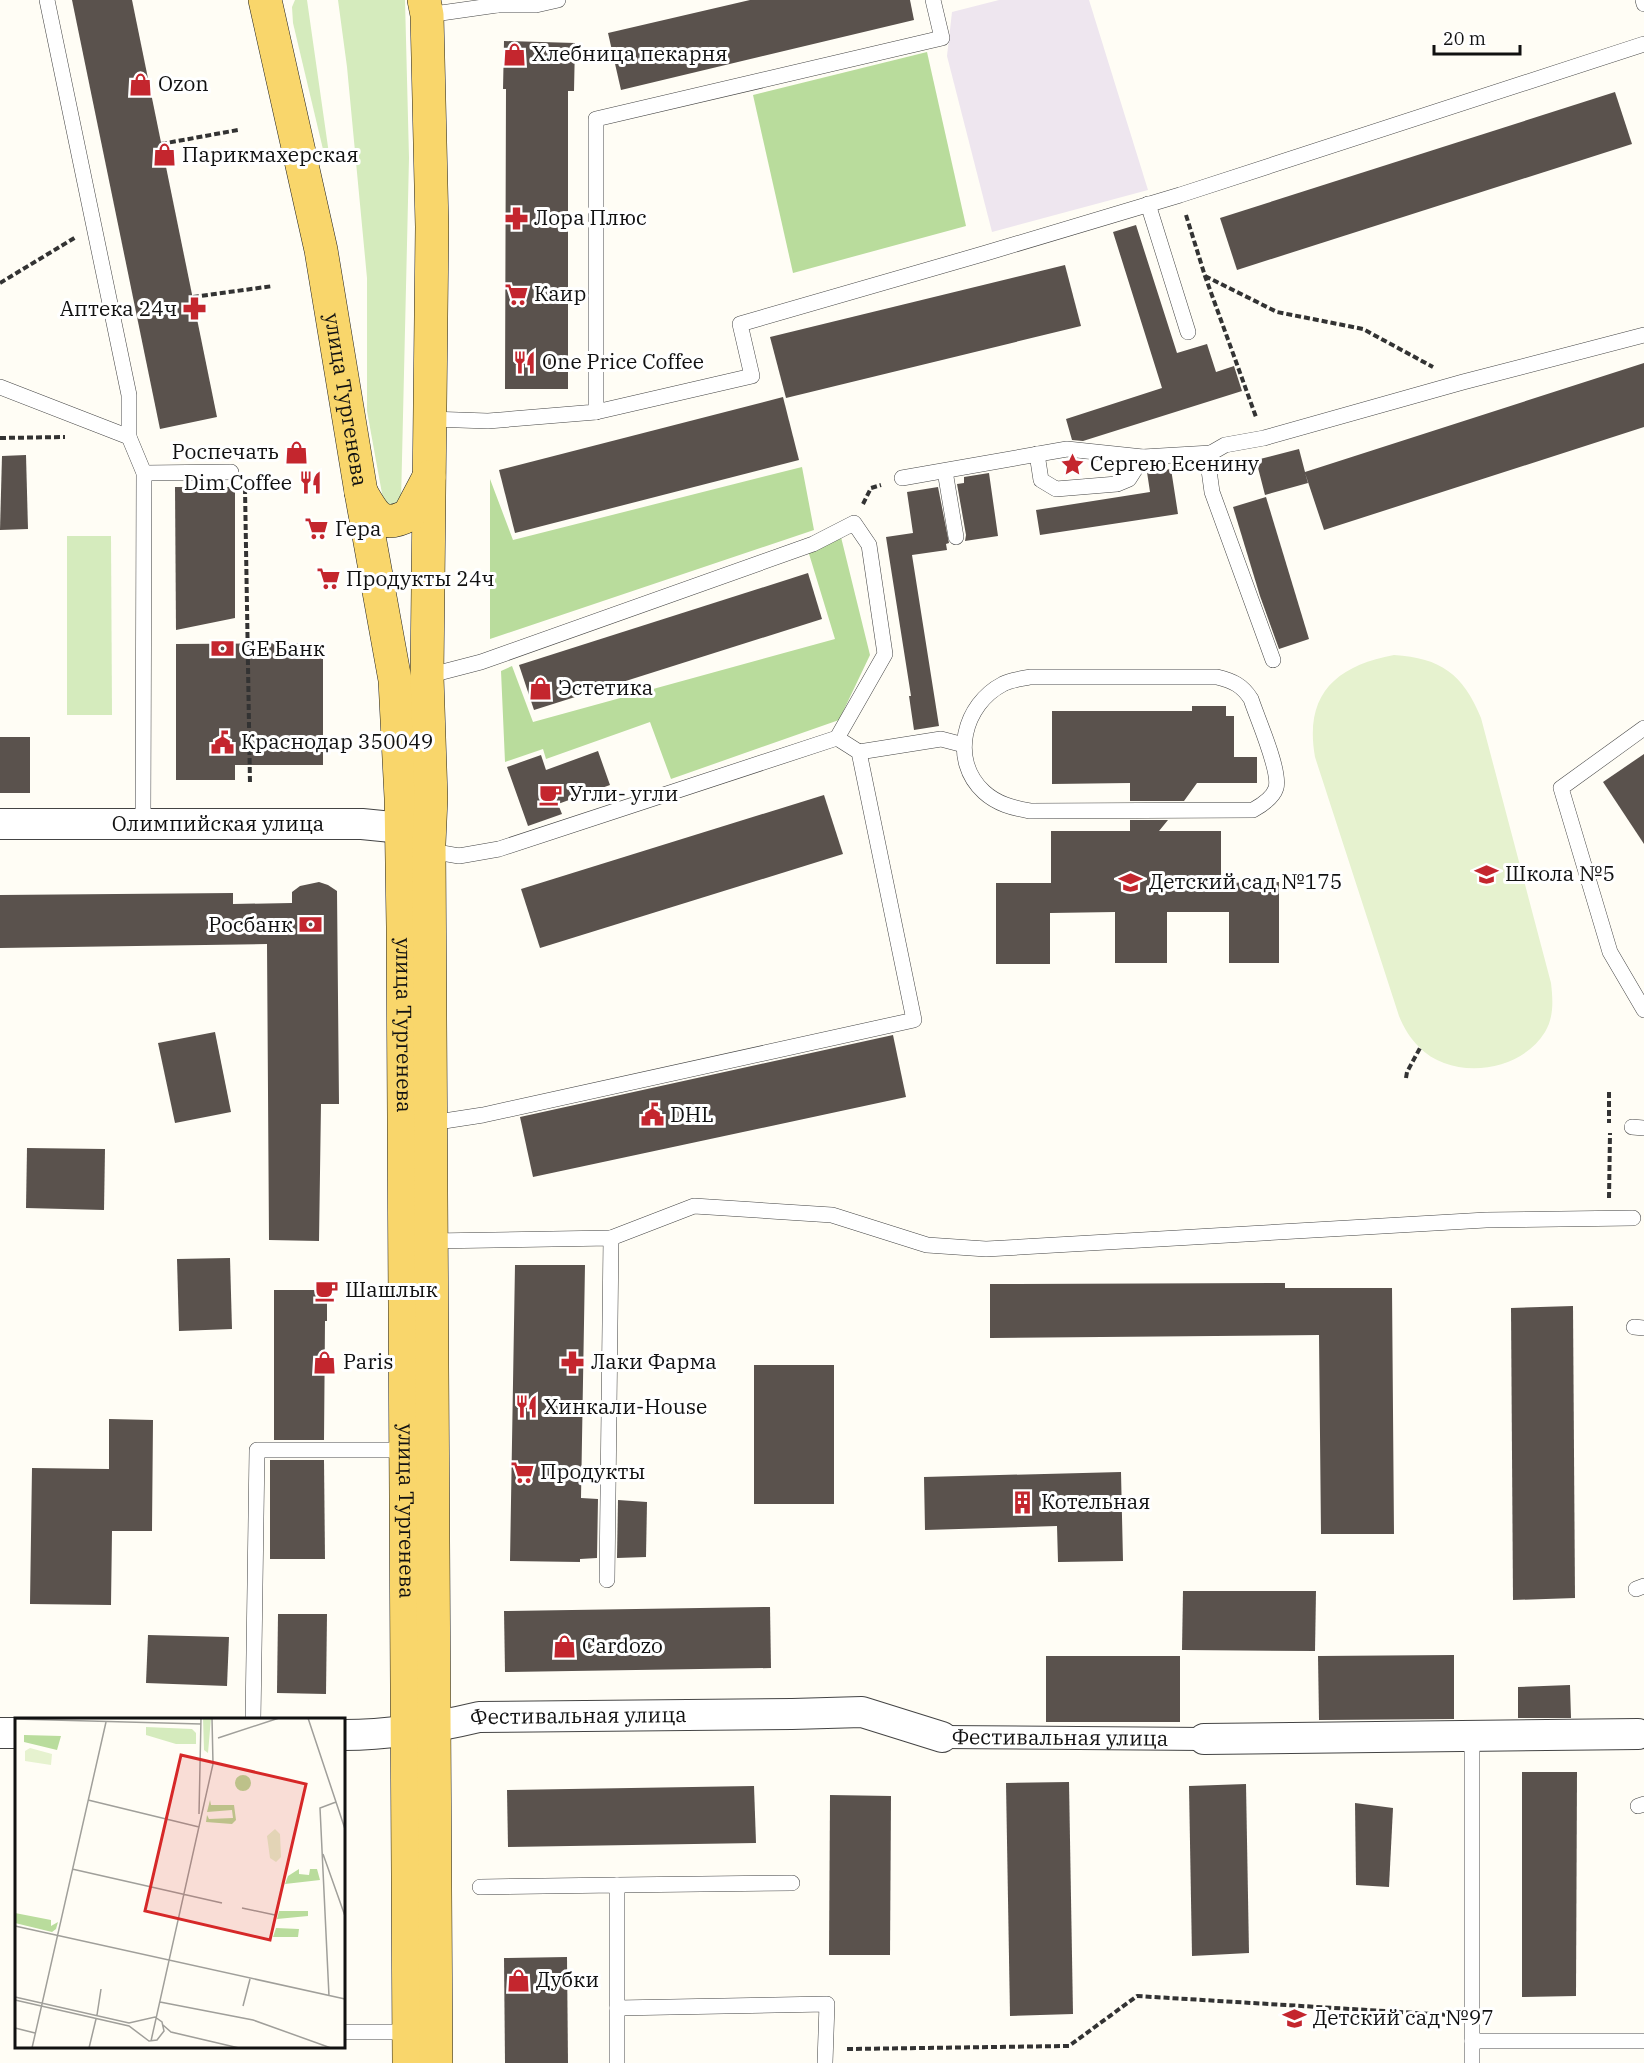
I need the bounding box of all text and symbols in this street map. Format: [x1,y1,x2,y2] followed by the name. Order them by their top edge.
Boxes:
[1434,18,1520,56] scale bar
[1443,27,1486,50] text: 20 m
[532,39,728,67] place label: Хлебница пекарня
[501,41,527,67] shop icon: Хлебница пекарня
[158,69,209,97] place label: Ozon
[127,71,153,97] shop icon: Ozon
[182,140,359,168] place label: Парикмахерская
[151,142,177,168] shop icon: Парикмахерская
[534,203,647,231] place label: Лора Плюс
[503,205,529,231] pharmacy icon: Лора Плюс
[534,279,586,307] place label: Каир
[503,281,529,307] supermarket icon: Каир
[60,294,177,322] place label: Аптека 24ч
[182,296,208,322] pharmacy icon: Аптека 24ч
[319,311,375,488] street label: улица Тургенева
[542,347,704,375] place label: One Price Coffee
[511,349,537,375] restaurant icon: One Price Coffee
[172,437,279,465] place label: Роспечать
[284,439,310,465] shop icon: Роспечать
[1090,449,1260,477] place label: Сергею Есенину
[1059,451,1085,477] place icon: Сергею Есенину
[184,468,292,496] place label: Dim Coffee
[297,470,323,496] restaurant icon: Dim Coffee
[335,514,382,542] place label: Гера
[304,516,330,542] supermarket icon: Гера
[346,564,495,592] place label: Продукты 24ч
[315,566,341,592] supermarket icon: Продукты 24ч
[241,634,325,662] place label: GE Банк
[210,636,236,662] bank icon: GE Банк
[558,673,653,701] place label: Эстетика
[527,675,553,701] shop icon: Эстетика
[241,727,433,755] place label: Краснодар 350049
[210,729,236,755] public building icon: Краснодар 350049
[569,779,678,807] place label: Угли- угли
[538,781,564,807] cafe icon: Угли- угли
[112,809,324,837] street label: Олимпийская улица
[1505,859,1615,887] place label: Школа №5
[1474,861,1500,887] school or university icon: Школа №5
[1149,867,1342,895] place label: Детский сад №175
[1118,869,1144,895] school or university icon: Детский сад №175
[208,910,293,938] place label: Росбанк
[298,912,324,938] bank icon: Росбанк
[390,938,419,1113] street label: улица Тургенева
[670,1100,714,1128] place label: DHL
[639,1102,665,1128] public building icon: DHL
[345,1275,438,1303] place label: Шашлык
[314,1277,340,1303] cafe icon: Шашлык
[343,1347,393,1375] place label: Paris
[591,1347,717,1375] place label: Лаки Фарма
[312,1349,338,1375] shop icon: Paris
[560,1349,586,1375] pharmacy icon: Лаки Фарма
[544,1392,707,1420] place label: Хинкали-House
[513,1394,539,1420] restaurant icon: Хинкали-House
[393,1424,422,1599] street label: улица Тургенева
[540,1457,645,1485] place label: Продукты
[509,1459,535,1485] supermarket icon: Продукты
[1041,1487,1150,1515] place label: Котельная
[1010,1489,1036,1515] building icon: Котельная
[582,1631,663,1659] place label: Cardozo
[551,1633,577,1659] shop icon: Cardozo
[467,1700,687,1732] street label: Фестивальная улица
[15,1718,345,2048] inset map
[952,1722,1168,1752] street label: Фестивальная улица
[536,1965,599,1993] place label: Дубки
[505,1967,531,1993] shop icon: Дубки
[1313,2003,1494,2031] place label: Детский сад №97
[1282,2005,1308,2031] school or university icon: Детский сад №97

